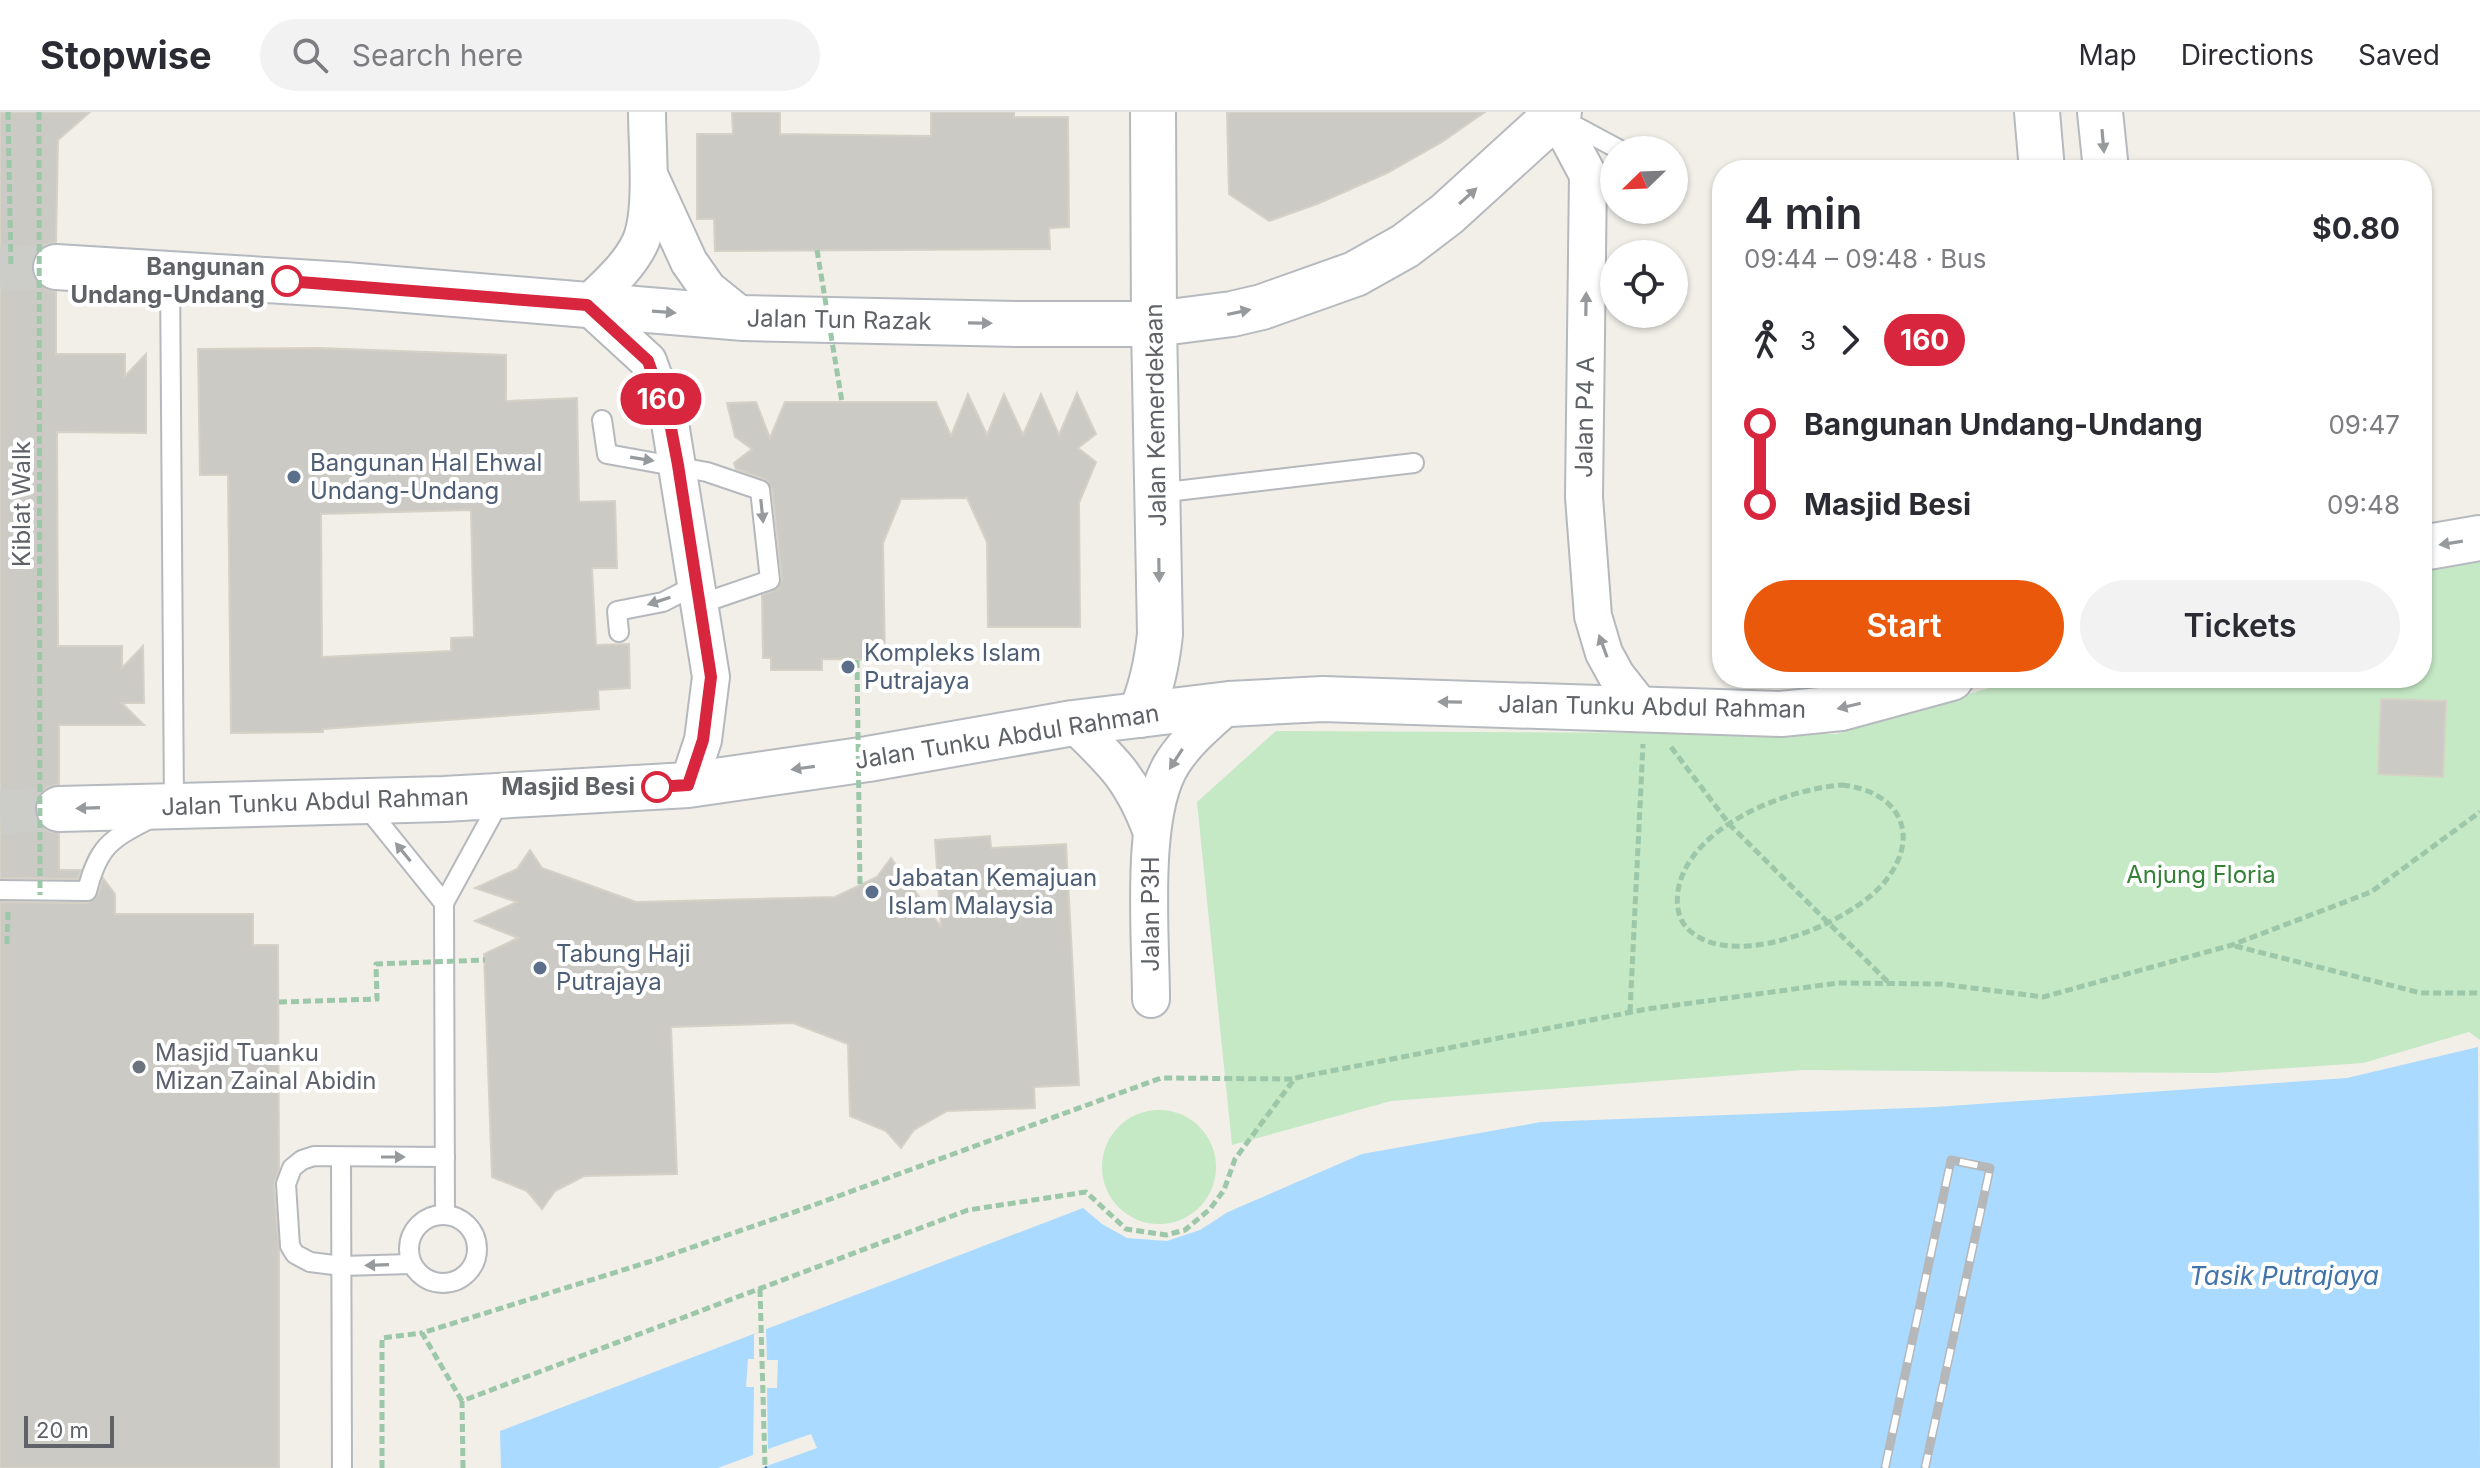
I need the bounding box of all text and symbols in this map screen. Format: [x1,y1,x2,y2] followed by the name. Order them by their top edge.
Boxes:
[260,19,820,91] search box
[40,32,212,78] text: Stopwise
[288,33,332,77] icon: search
[352,37,523,73] text: Search here
[2078,38,2137,72] text: Map
[2181,38,2314,72] text: Directions
[2358,38,2440,72] text: Saved
[2097,129,2110,154] one-way arrow
[1600,136,1688,224] north arrow
[1600,136,1688,328] map controls
[1744,186,1862,240] text: 4 min
[1458,187,1477,205] one-way arrow
[2312,210,2400,246] text: $0.80
[1600,240,1688,328] button: locate
[1744,243,1986,274] text: 09:44 – 09:48 · Bus
[70,252,265,309] place label: Bangunan Undang-Undang
[272,266,302,296] marker: Bangunan Undang-Undang
[1580,291,1592,316] one-way arrow
[746,303,932,336] street label: Jalan Tun Razak
[1139,303,1172,527] street label: Jalan Kemerdekaan
[1227,305,1252,318] one-way arrow
[652,306,677,319] one-way arrow
[968,317,993,330] one-way arrow
[1744,318,1788,362] icon: walk
[1828,318,1872,362] icon: forward
[1900,323,1949,357] text: 160
[1800,325,1816,356] text: 3
[1569,356,1600,478] street label: Jalan P4 A
[615,373,707,425] line badge: 160
[636,382,686,416] text: 160
[1804,406,2203,442] text: Bangunan Undang-Undang
[2328,409,2400,440] text: 09:47
[7,441,36,567] street label: Kiblat Walk
[310,448,542,505] place label: Bangunan Hal Ehwal Undang-Undang
[630,454,655,466] one-way arrow
[285,468,303,486] marker: Bangunan Hal Ehwal Undang-Undang
[1804,486,1971,522] text: Masjid Besi
[2327,489,2400,520] text: 09:48
[755,498,768,523] one-way arrow
[2438,537,2463,550] one-way arrow
[1153,558,1165,583] one-way arrow
[1744,580,2064,672] button: Start
[2080,580,2400,672] button: Tickets
[647,596,671,608] one-way arrow
[1596,634,1609,658] one-way arrow
[864,638,1041,695] place label: Kompleks Islam Putrajaya
[839,658,857,676] marker: Kompleks Islam Putrajaya
[1498,689,1806,724] street label: Jalan Tunku Abdul Rahman
[1437,696,1462,708] one-way arrow
[853,698,1161,775] street label: Jalan Tunku Abdul Rahman
[1836,700,1861,713] one-way arrow
[1169,748,1184,769] one-way arrow
[790,762,815,775] one-way arrow
[501,772,635,801] place label: Masjid Besi
[642,772,672,802] marker: Masjid Besi
[161,782,469,821] street label: Jalan Tunku Abdul Rahman
[75,802,100,815] one-way arrow
[395,842,412,862] one-way arrow
[1136,856,1165,972] street label: Jalan P3H
[2126,860,2276,889] park label: Anjung Floria
[888,863,1097,920] place label: Jabatan Kemajuan Islam Malaysia
[863,883,881,901] marker: Jabatan Kemajuan Islam Malaysia
[556,939,691,996] place label: Tabung Haji Putrajaya
[531,959,549,977] marker: Tabung Haji Putrajaya
[155,1038,377,1095] place label: Masjid Tuanku Mizan Zainal Abidin
[130,1058,148,1076] marker: Masjid Tuanku Mizan Zainal Abidin
[381,1151,406,1163] one-way arrow
[364,1259,389,1272] one-way arrow
[2189,1260,2379,1291] water label: Tasik Putrajaya
[24,1412,114,1448] scale bar
[36,1417,89,1443] text: 20 m

